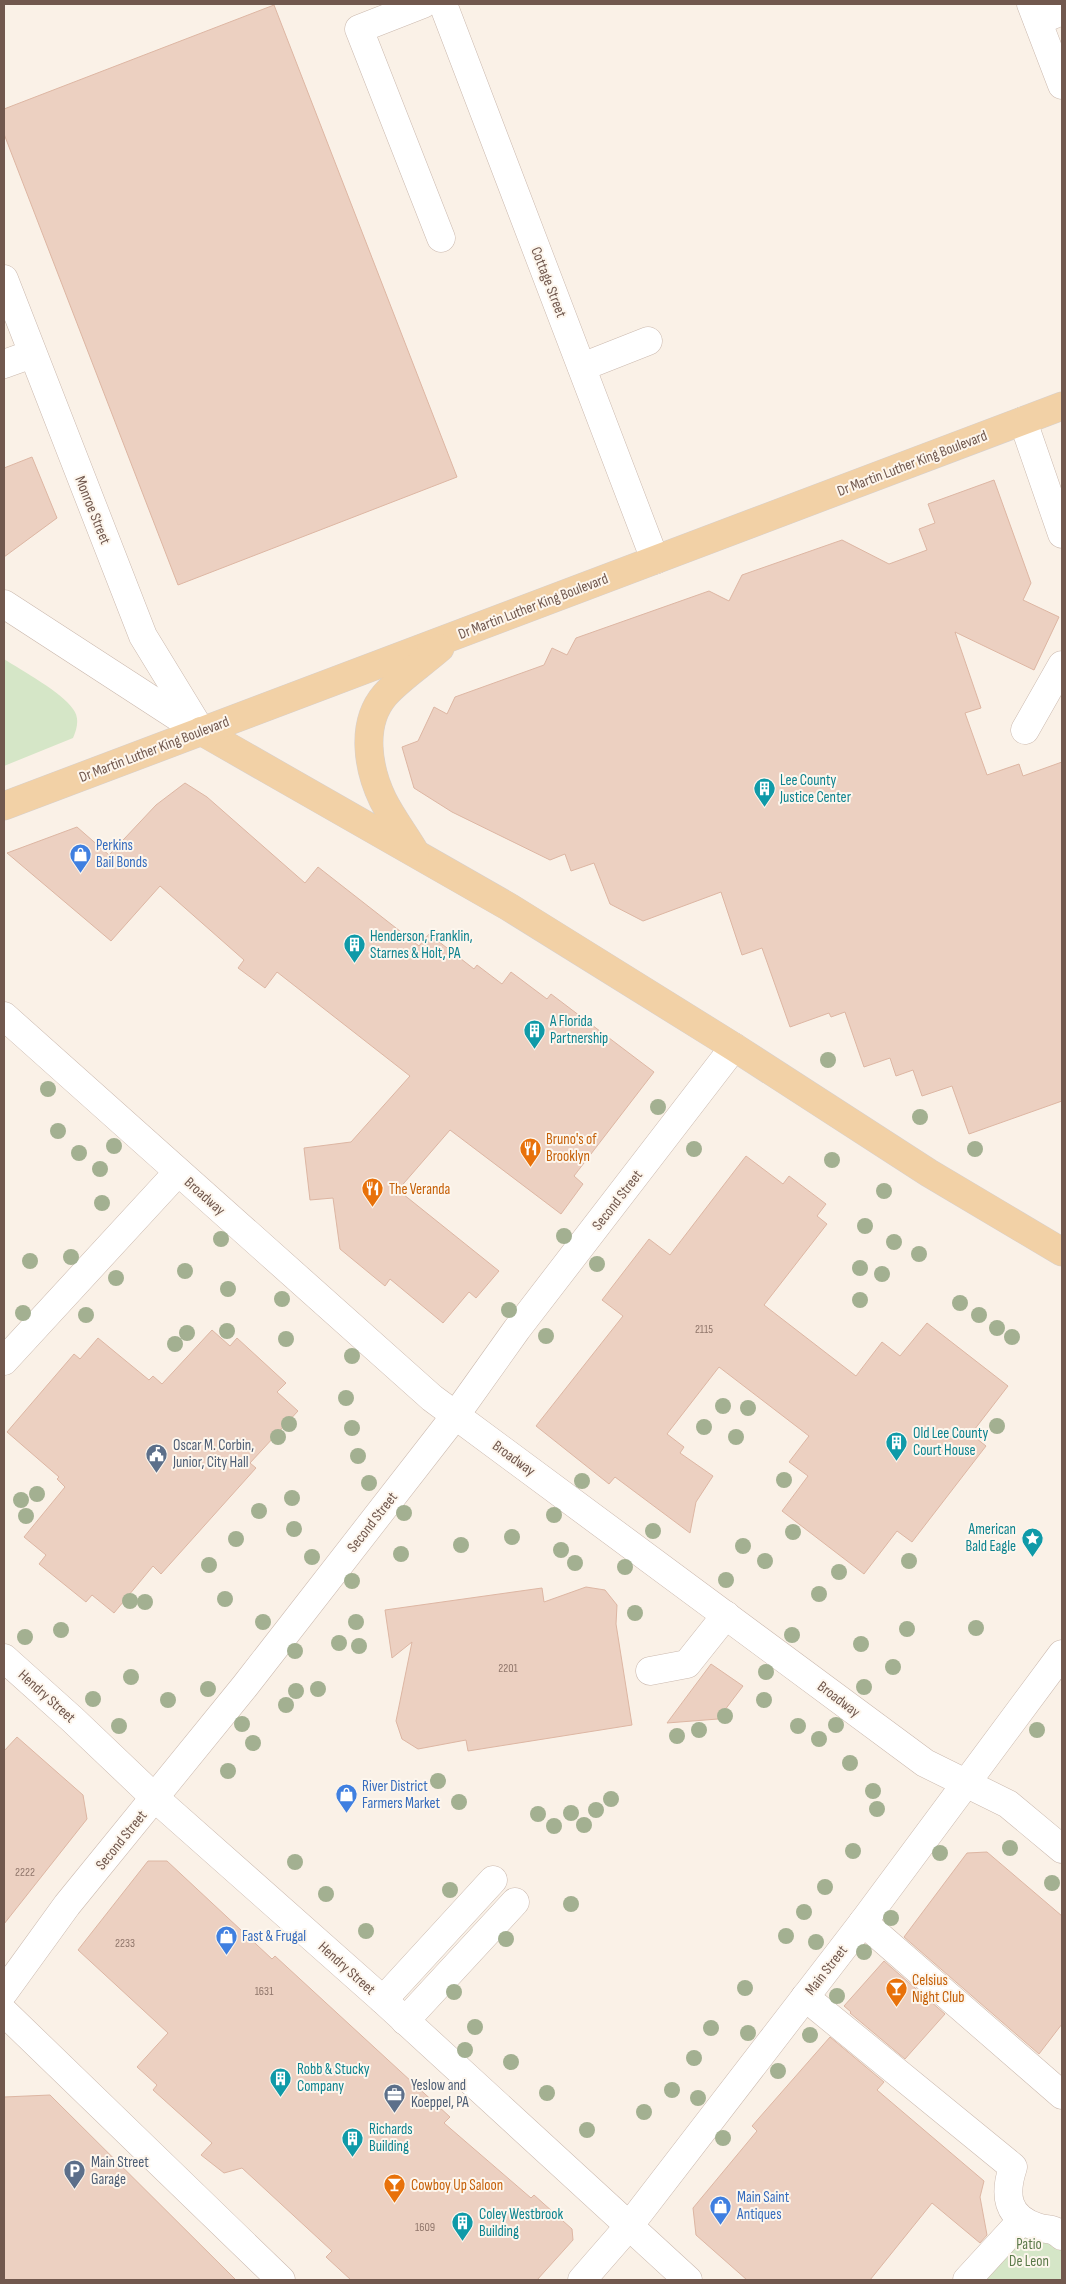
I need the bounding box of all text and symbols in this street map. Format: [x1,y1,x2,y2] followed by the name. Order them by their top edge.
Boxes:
[526,244,571,321] street label: Cottage Street
[835,426,990,501] street label: Dr Martin Luther King Boulevard
[70,473,115,547] street label: Monroe Street
[456,569,611,644] street label: Dr Martin Luther King Boulevard
[77,712,232,787] street label: Dr Martin Luther King Boulevard
[779,771,852,807] place label: Lee County Justice Center
[752,777,776,808] building icon: Lee County Justice Center
[96,836,147,872] place label: Perkins Bail Bonds
[68,842,92,873] shop icon: Perkins Bail Bonds
[370,927,473,963] place label: Henderson, Franklin, Starnes & Holt, PA
[342,933,366,964] building icon: Henderson, Franklin, Starnes & Holt, PA
[549,1012,608,1048] place label: A Florida Partnership
[522,1018,546,1049] building icon: A Florida Partnership
[546,1130,597,1166] place label: Bruno's of Brooklyn
[518,1136,542,1167] restaurant icon: Bruno's of Brooklyn
[588,1166,647,1234] street label: Second Street
[180,1173,229,1220] street label: Broadway
[361,1177,385,1208] restaurant icon: The Veranda
[389,1180,451,1199] place label: The Veranda
[695,1322,713,1337] house number: 2115
[913,1424,988,1460] place label: Old Lee County Court House
[885,1430,909,1461] building icon: Old Lee County Court House
[172,1436,254,1472] place label: Oscar M. Corbin, Junior, City Hall
[488,1436,539,1481] street label: Broadway
[145,1442,169,1473] public building icon: Oscar M. Corbin, Junior, City Hall
[343,1488,402,1556] street label: Second Street
[966,1520,1016,1556] place label: American Bald Eagle
[1020,1526,1044,1557] place icon: American Bald Eagle
[498,1661,519,1676] house number: 2201
[14,1666,80,1727] street label: Hendry Street
[814,1677,864,1722] street label: Broadway
[362,1777,440,1813] place label: River District Farmers Market
[334,1783,358,1814] shop icon: River District Farmers Market
[92,1806,151,1874] street label: Second Street
[15,1865,35,1880] house number: 2222
[214,1924,238,1955] shop icon: Fast & Frugal
[242,1927,306,1946] place label: Fast & Frugal
[115,1936,135,1951] house number: 2233
[314,1938,380,1999] street label: Hendry Street
[801,1941,852,1999] street label: Main Street
[912,1971,964,2007] place label: Celsius Night Club
[884,1977,908,2008] bar icon: Celsius Night Club
[255,1984,274,1999] house number: 1631
[297,2060,370,2096] place label: Robb & Stucky Company
[269,2066,293,2097] building icon: Robb & Stucky Company
[411,2076,469,2112] place label: Yeslow and Koeppel, PA
[383,2082,407,2113] office icon: Yeslow and Koeppel, PA
[369,2120,413,2156] place label: Richards Building
[341,2126,365,2157] building icon: Richards Building
[91,2153,149,2189] place label: Main Street Garage
[63,2159,87,2190] parking icon: Main Street Garage
[383,2173,407,2204] bar icon: Cowboy Up Saloon
[411,2176,503,2195] place label: Cowboy Up Saloon
[736,2188,790,2224] place label: Main Saint Antiques
[709,2194,733,2225] shop icon: Main Saint Antiques
[479,2205,563,2241] place label: Coley Westbrook Building
[451,2211,475,2242] building icon: Coley Westbrook Building
[415,2220,435,2235] house number: 1609
[1009,2235,1049,2271] park label: Patio De Leon

